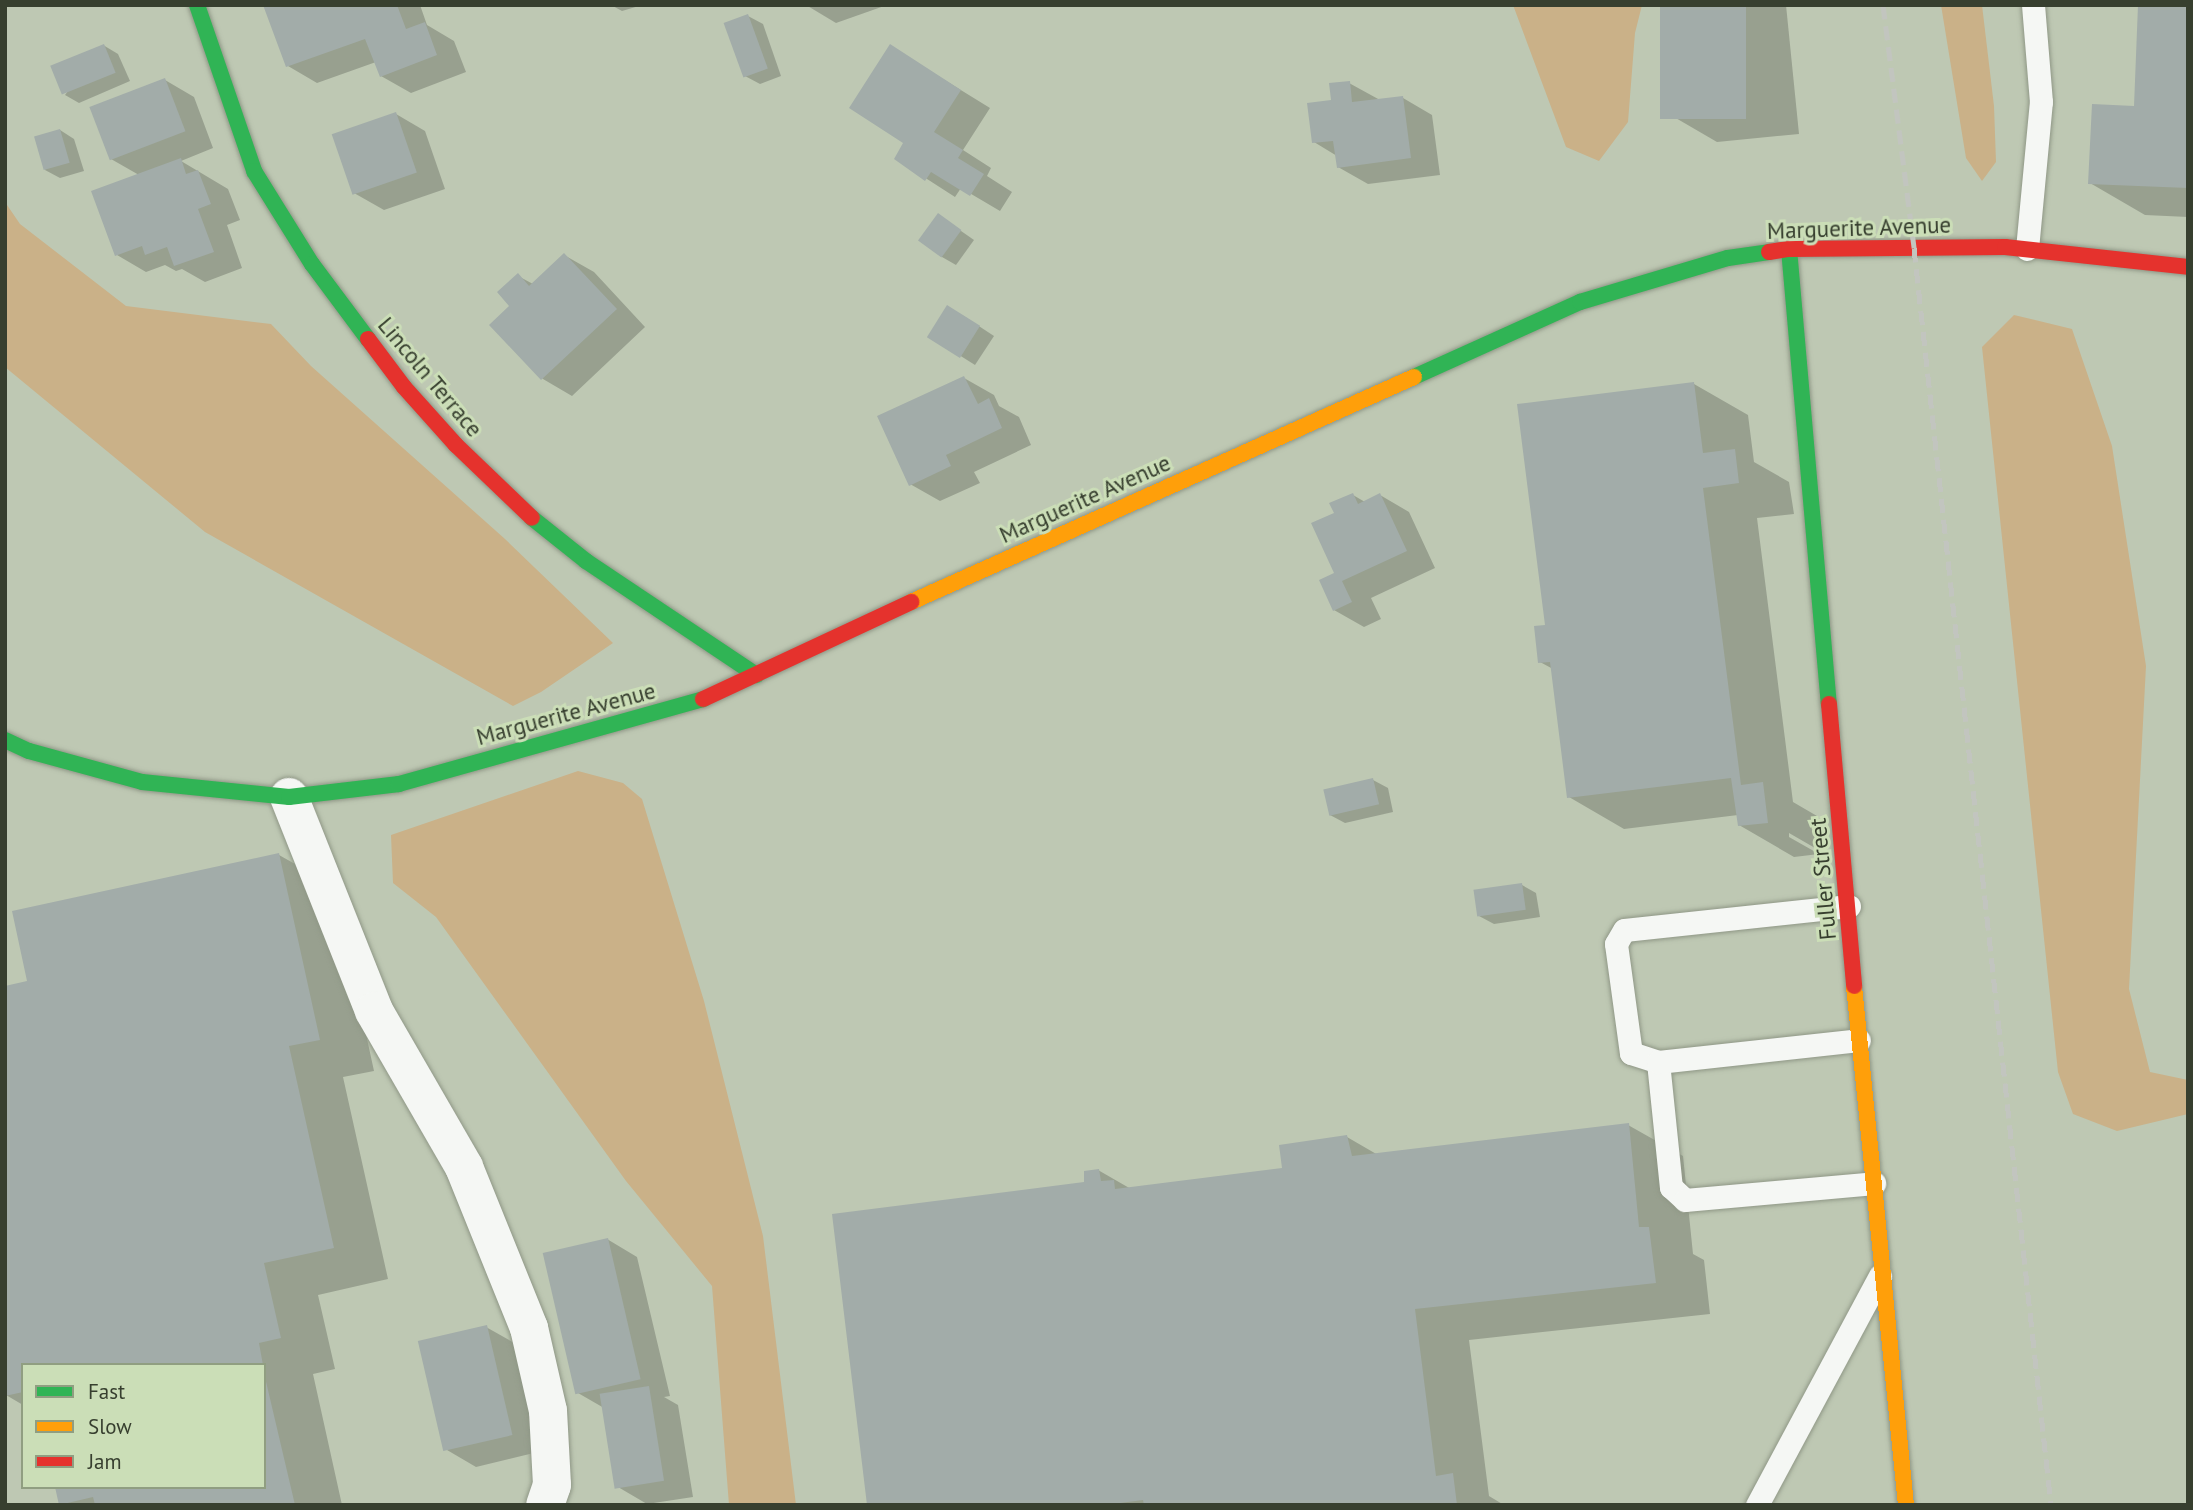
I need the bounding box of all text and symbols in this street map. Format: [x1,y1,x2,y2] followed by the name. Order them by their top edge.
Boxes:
[1766,211,1952,245] street label: Marguerite Avenue
[372,311,488,443] street label: Lincoln Terrace
[995,449,1175,549] street label: Marguerite Avenue
[473,677,659,751] street label: Marguerite Avenue
[1804,817,1842,941] street label: Fuller Street
[21,1363,266,1489] legend
[88,1378,125,1405] text: Fast
[88,1413,132,1440] text: Slow
[88,1448,122,1475] text: Jam

